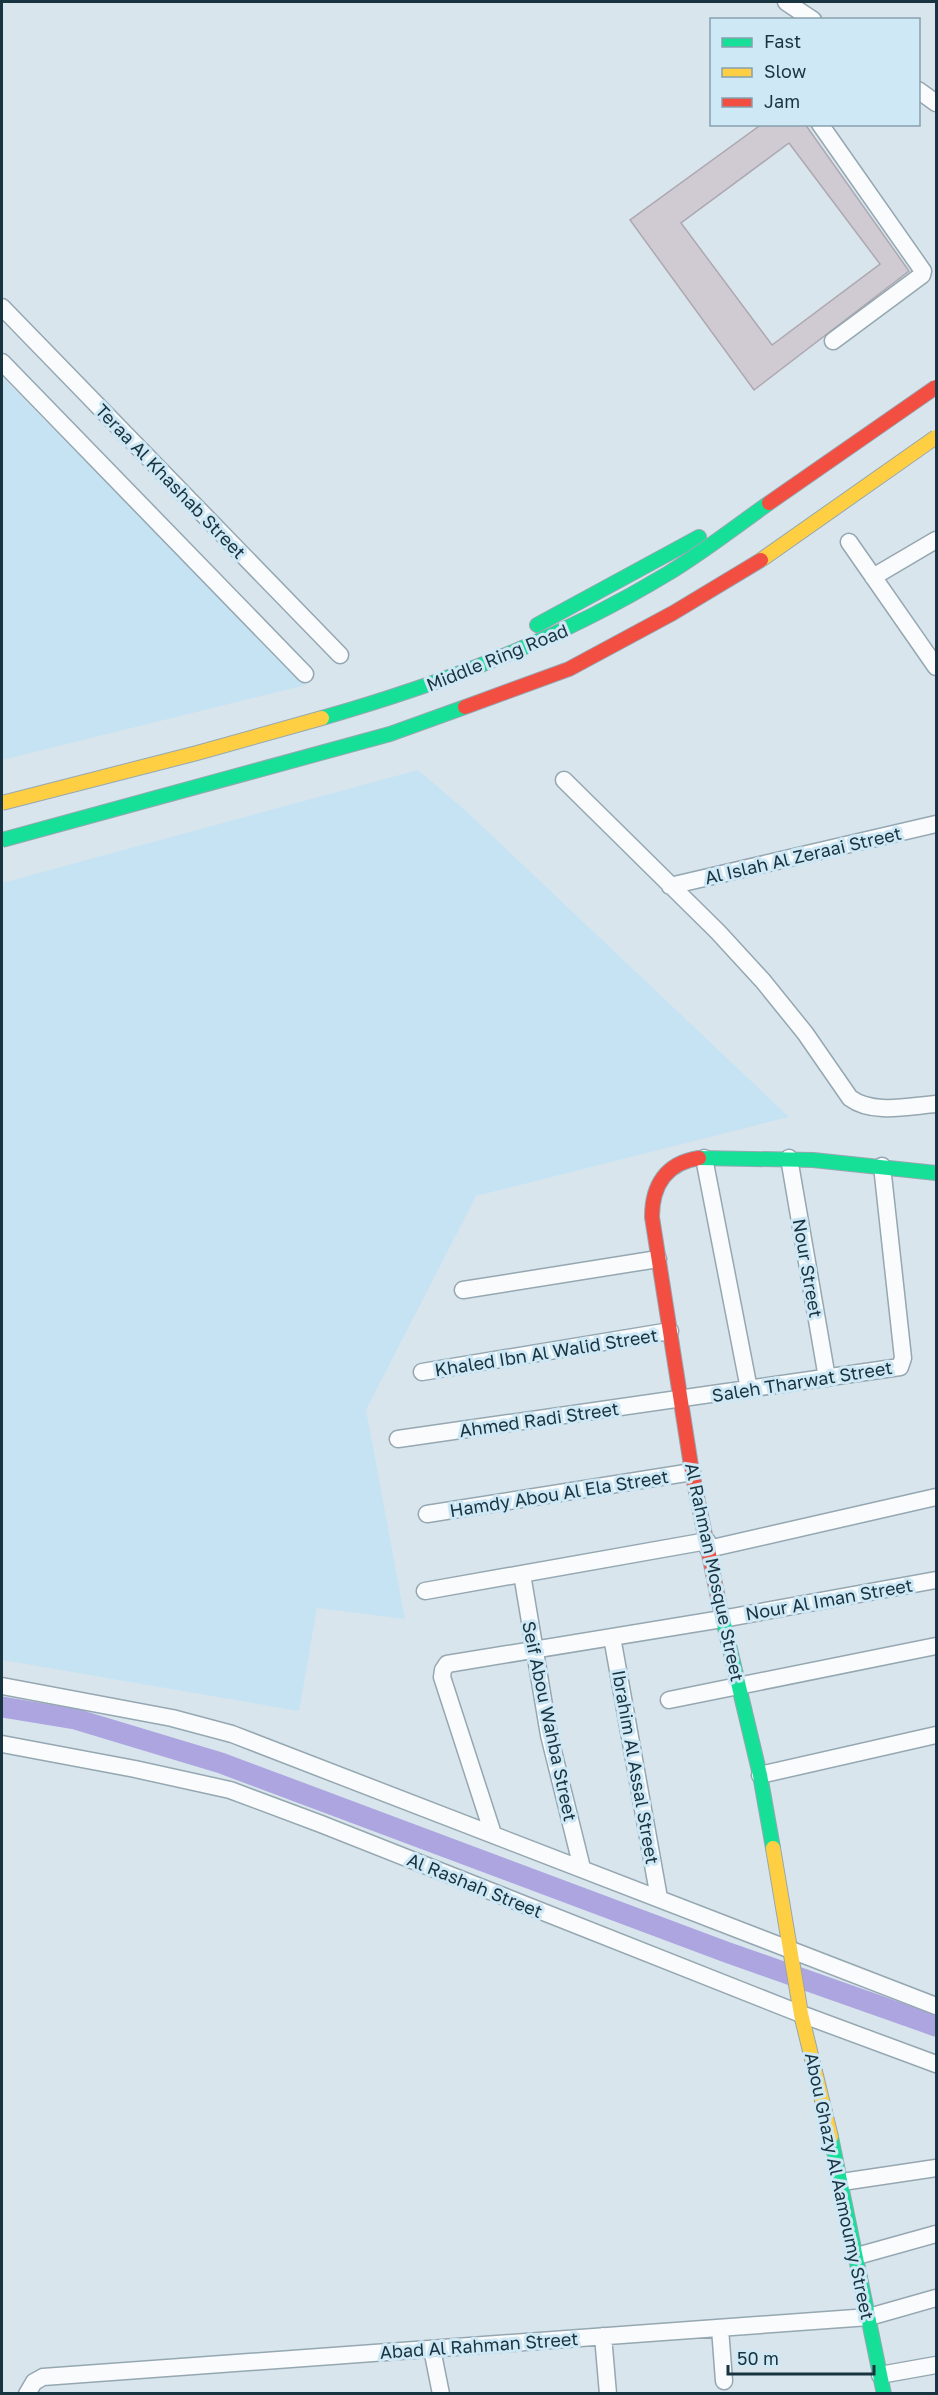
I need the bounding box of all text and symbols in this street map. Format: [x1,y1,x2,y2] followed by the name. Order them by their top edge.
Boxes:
[710,18,920,126] legend
[764,30,801,52] text: Fast
[764,60,807,82] text: Slow
[764,90,800,112] text: Jam
[91,399,251,563] street label: Teraa Al Khashab Street
[423,619,571,695] street label: Middle Ring Road
[702,822,904,888] street label: Al Islah Al Zeraai Street
[788,1217,828,1319] street label: Nour Street
[433,1323,659,1381] street label: Khaled Ibn Al Walid Street
[710,1356,894,1406] street label: Saleh Tharwat Street
[458,1397,620,1441] street label: Ahmed Radi Street
[681,1461,749,1683] street label: Al Rahman Mosque Street
[448,1465,670,1521] street label: Hamdy Abou Al Ela Street
[744,1573,914,1625] street label: Nour Al Iman Street
[518,1619,582,1823] street label: Seif Abou Wahba Street
[608,1668,664,1866] street label: Ibrahim Al Assal Street
[404,1848,546,1922] street label: Al Rashah Street
[801,2050,879,2322] street label: Abou Ghazy Al Aamoumy Street
[379,2327,579,2363] street label: Abad Al Rahman Street
[728,2338,874,2376] scale bar
[737,2347,779,2369] text: 50 m

